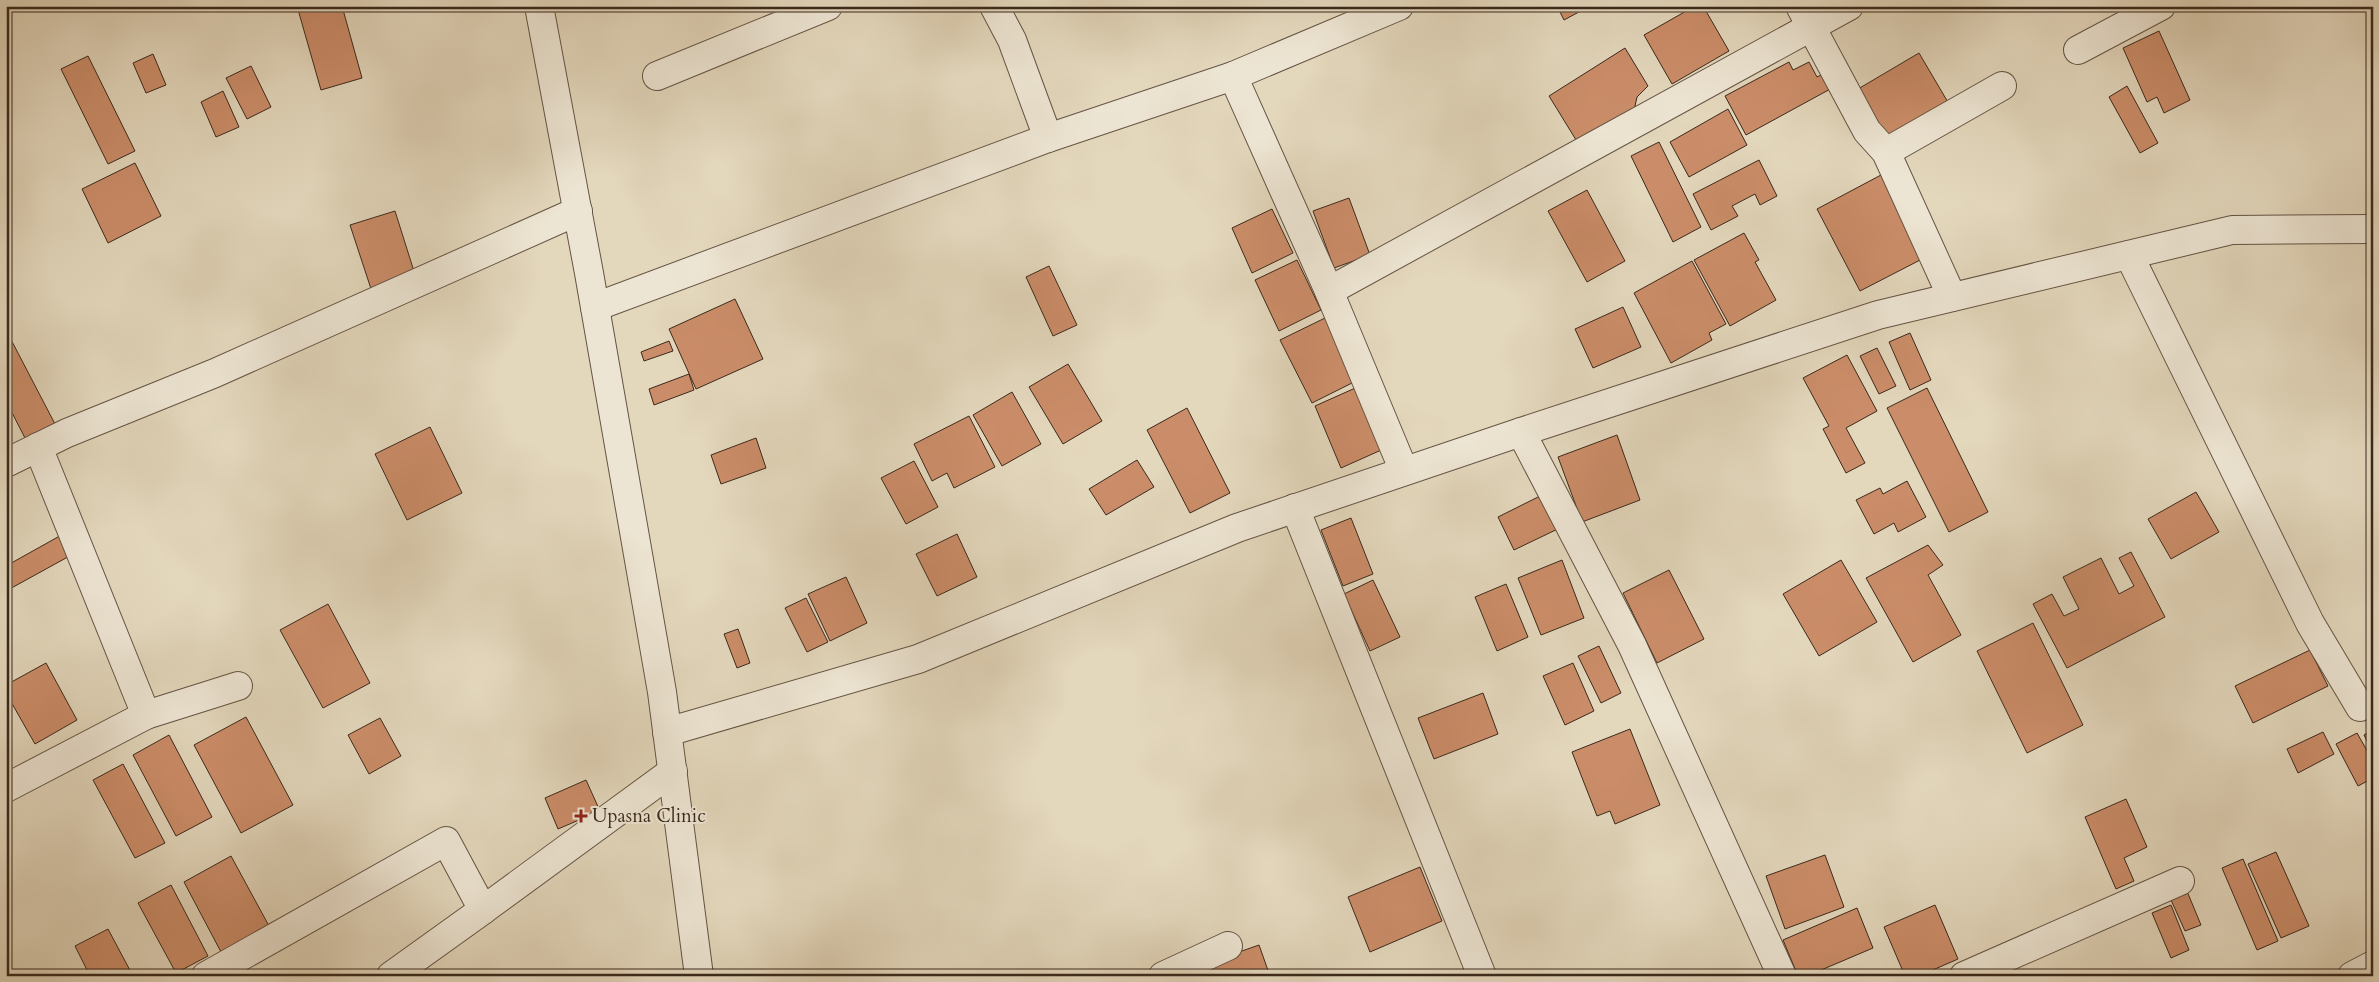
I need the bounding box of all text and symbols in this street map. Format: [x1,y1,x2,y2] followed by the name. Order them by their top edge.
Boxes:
[592,803,706,829] place label: Upasna Clinic
[574,809,588,823] marker: Upasna Clinic

